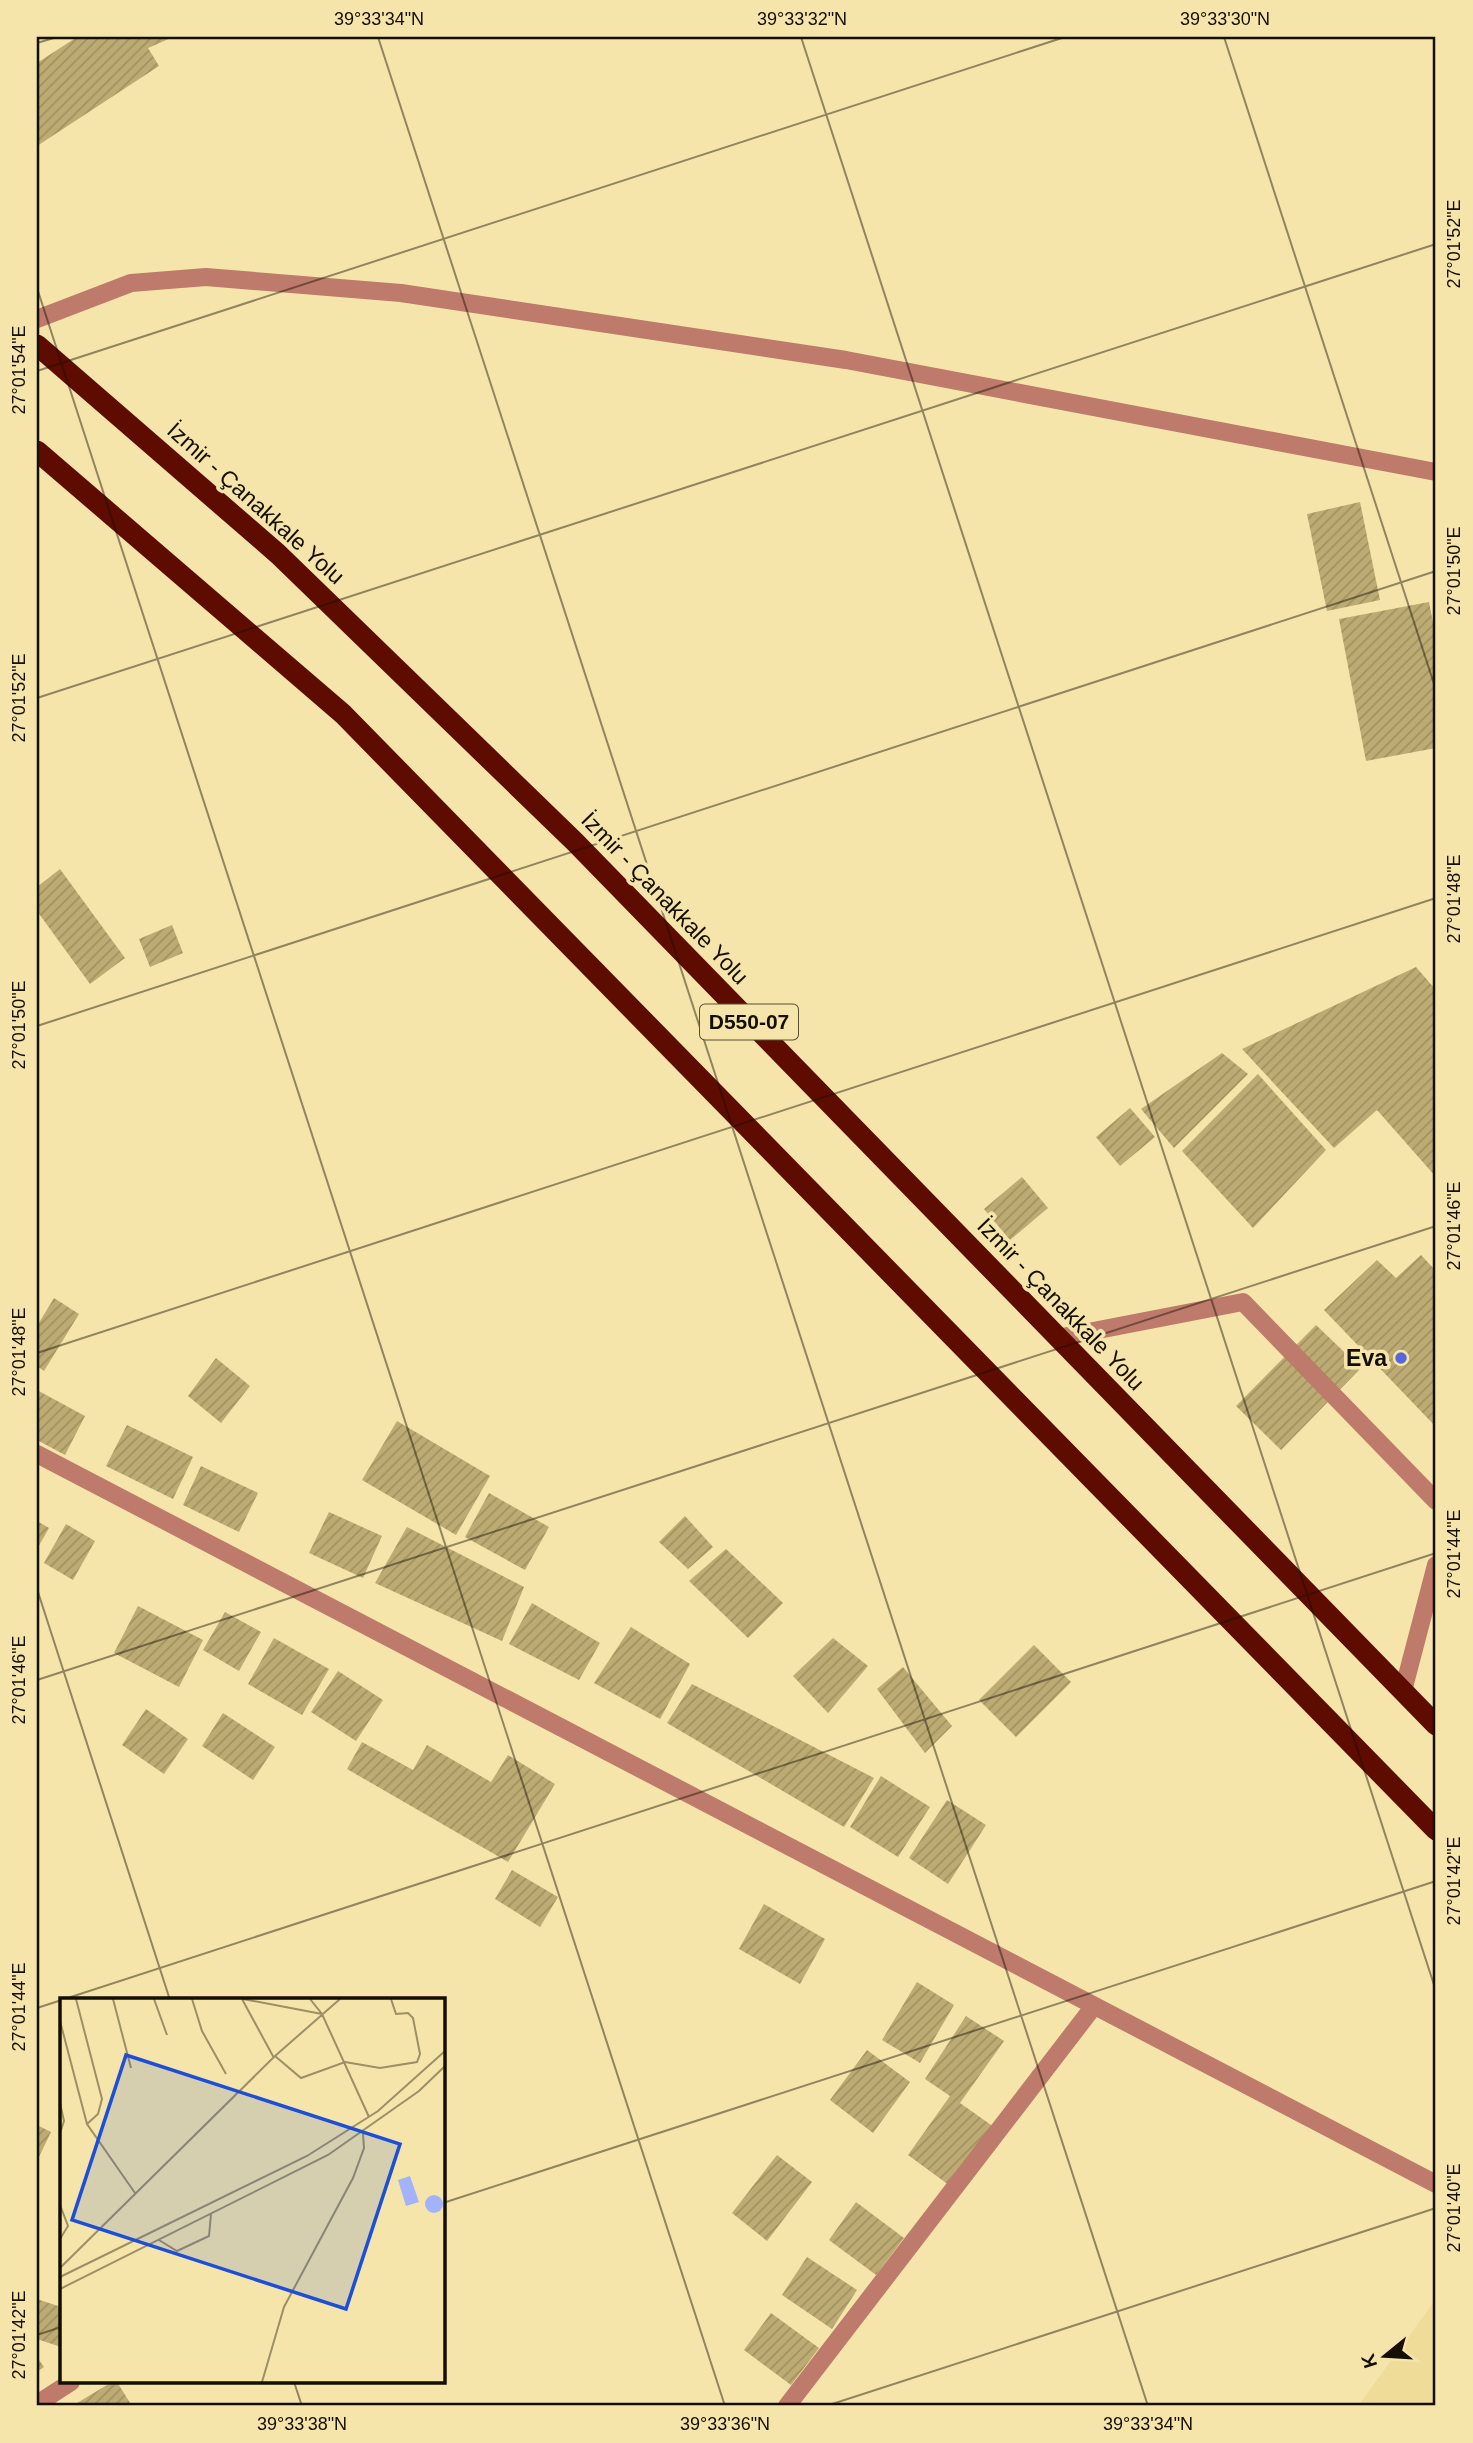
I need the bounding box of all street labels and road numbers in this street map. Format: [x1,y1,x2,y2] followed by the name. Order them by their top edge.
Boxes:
[162,417,350,589] street label: İzmir - Çanakkale Yolu
[576,807,754,989] street label: İzmir - Çanakkale Yolu
[700,1004,798,1040] road number: D550-07
[972,1213,1150,1395] street label: İzmir - Çanakkale Yolu

